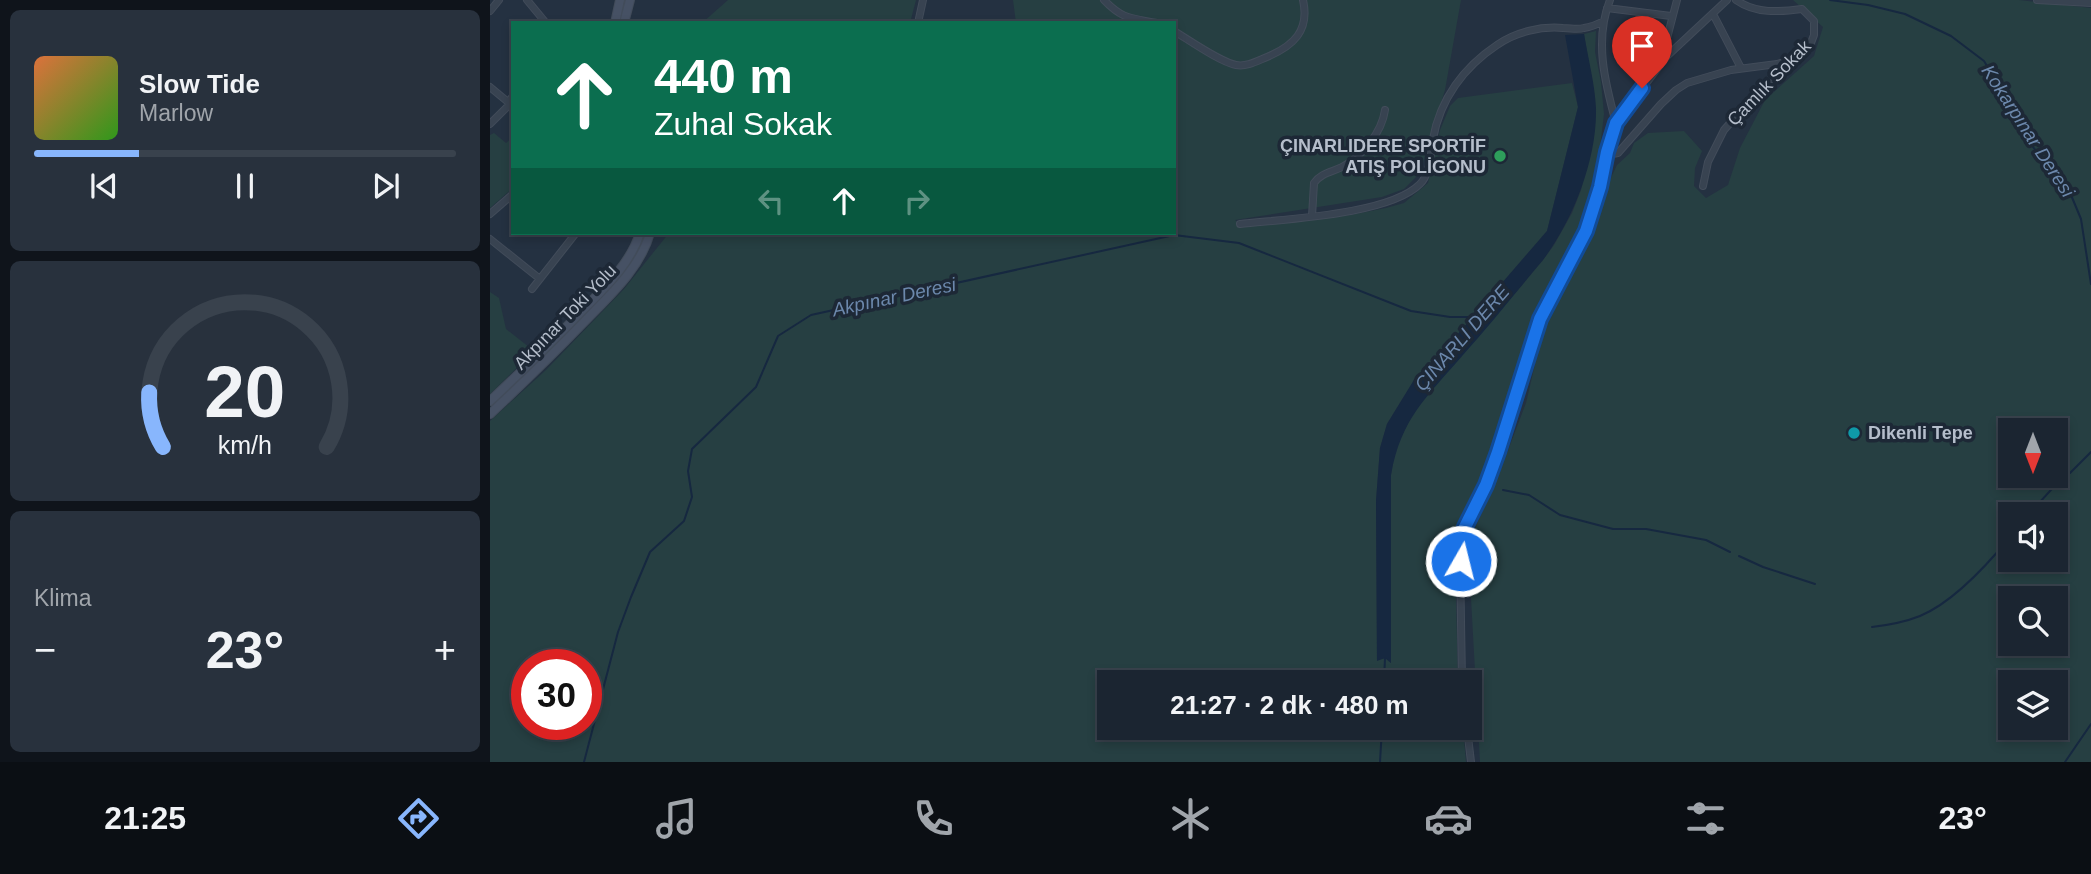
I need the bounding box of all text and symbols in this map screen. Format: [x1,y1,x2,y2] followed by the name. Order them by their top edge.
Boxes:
[1612,16,1672,88] pin
[1623,27,1661,65] icon: arrive
[1723,35,1815,130] street label: Çamlık Sokak
[539,49,630,140] icon: ahead
[654,49,793,103] text: 440 m
[1977,61,2079,202] water label: Kokarpınar Deresi
[139,69,260,99] text: Slow Tide
[139,100,213,126] text: Marlow
[654,106,832,142] text: Zuhal Sokak
[1280,136,1486,177] place label: ÇINARLIDERE SPORTİF ATIŞ POLİGONU
[1492,148,1508,164] marker: ÇINARLIDERE SPORTİF ATIŞ POLİGONU
[85,167,123,205] icon: previous
[226,167,264,205] icon: pause
[367,167,405,205] icon: next
[752,182,790,220] icon: left
[825,182,863,220] icon: ahead
[898,182,936,220] icon: right
[510,260,620,374] street label: Akpınar Toki Yolu
[829,274,958,321] water label: Akpınar Deresi
[1410,281,1514,395] water label: ÇINARLI DERE
[205,351,285,432] text: 20
[1998,418,2068,488] north arrow
[1998,418,2068,740] map controls
[1868,423,1973,443] place label: Dikenli Tepe
[1846,425,1862,441] marker: Dikenli Tepe
[218,431,272,459] text: km/h
[1998,502,2068,572] button: sound
[1424,524,1498,598] position arrow
[34,585,92,611] text: Klima
[1998,586,2068,656] button: search
[206,621,284,679] text: 23°
[34,629,56,671] text: −
[434,629,456,671] text: +
[511,649,602,740] speed limit sign: 30
[1998,670,2068,740] button: layers
[1170,690,1409,720] text: 21:27 · 2 dk · 480 m
[394,794,443,843] icon: directions
[652,794,701,843] icon: music
[909,794,958,843] icon: phone
[1166,794,1215,843] icon: climate
[1424,794,1473,843] icon: car
[1681,794,1730,843] icon: filters
[104,800,186,836] text: 21:25
[1938,800,1987,836] text: 23°

